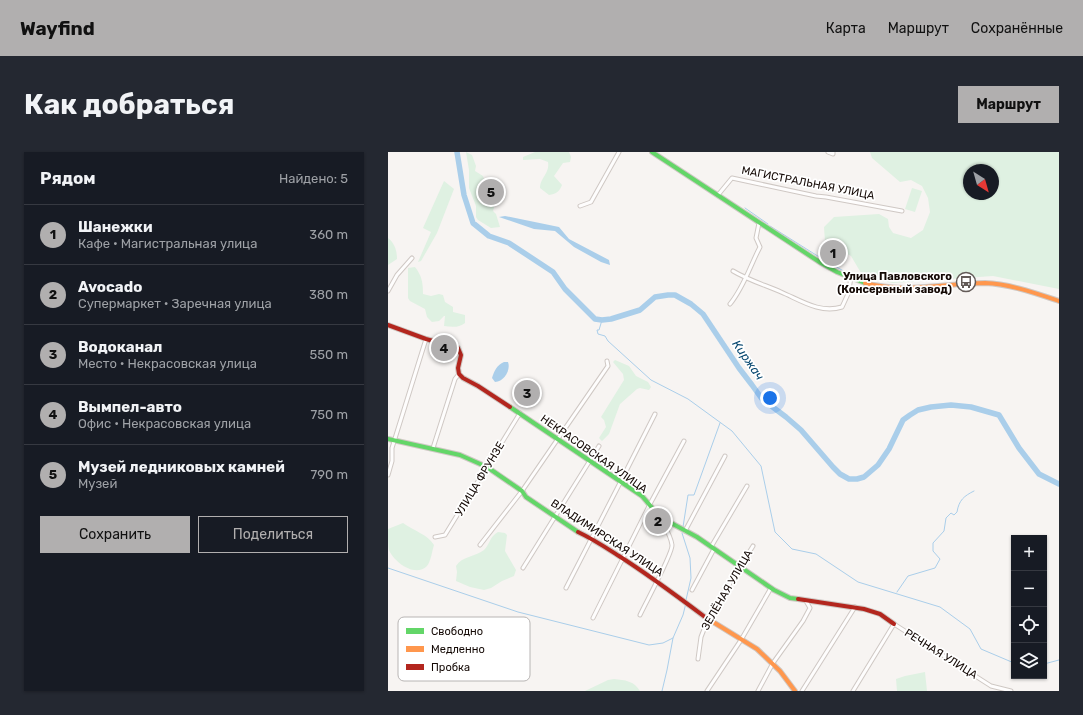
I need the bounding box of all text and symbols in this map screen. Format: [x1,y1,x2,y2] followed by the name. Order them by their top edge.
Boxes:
[20,17,95,40] text: Wayfind
[826,20,866,37] text: Карта
[888,20,949,37] text: Маршрут
[971,20,1063,37] text: Сохранённые
[958,86,1059,123] button: Маршрут
[24,88,234,121] text: Как добраться
[740,164,876,202] street label: МАГИСТРАЛЬНАЯ УЛИЦА
[963,164,999,200] north arrow
[40,168,96,188] text: Рядом
[279,171,348,186] text: Найдено: 5
[478,177,504,207] pin: 5
[78,218,153,236] text: Шанежки
[50,227,56,242] text: 1
[309,227,348,242] text: 360 m
[78,236,257,251] text: Кафе · Магистральная улица
[820,238,846,268] pin: 1
[837,270,952,296] place label: Улица Павловского (Консервный завод)
[955,271,977,293] bus stop icon: Улица Павловского (Консервный завод)
[78,278,142,296] text: Avocado
[49,287,57,302] text: 2
[309,287,348,302] text: 380 m
[78,296,272,311] text: Супермаркет · Заречная улица
[431,333,457,363] pin: 4
[729,337,767,383] water label: Киржач
[78,338,162,356] text: Водоканал
[49,347,57,362] text: 3
[310,347,348,362] text: 550 m
[78,356,257,371] text: Место · Некрасовская улица
[514,378,540,408] pin: 3
[760,388,780,408] your location
[78,398,182,416] text: Вымпел-авто
[49,407,57,422] text: 4
[311,407,348,422] text: 750 m
[538,412,650,496] street label: НЕКРАСОВСКАЯ УЛИЦА
[78,416,251,431] text: Офис · Некрасовская улица
[453,439,508,519] street label: УЛИЦА ФРУНЗЕ
[78,458,285,476] text: Музей ледниковых камней
[49,467,57,482] text: 5
[311,467,348,482] text: 790 m
[78,476,117,491] text: Музей
[548,497,666,580] street label: ВЛАДИМИРСКАЯ УЛИЦА
[645,506,671,536] pin: 2
[40,516,190,553] button: Сохранить
[198,516,348,553] button: Поделиться
[1011,535,1047,679] map controls
[1011,535,1047,571] button: +
[699,547,756,632] street label: ЗЕЛЁНАЯ УЛИЦА
[1011,571,1047,607] button: −
[1011,607,1047,643] button: locate
[398,617,530,681] legend
[431,625,483,638] text: Свободно
[902,626,980,682] street label: РЕЧНАЯ УЛИЦА
[431,643,485,656] text: Медленно
[1011,643,1047,679] button: layers
[431,661,470,674] text: Пробка

